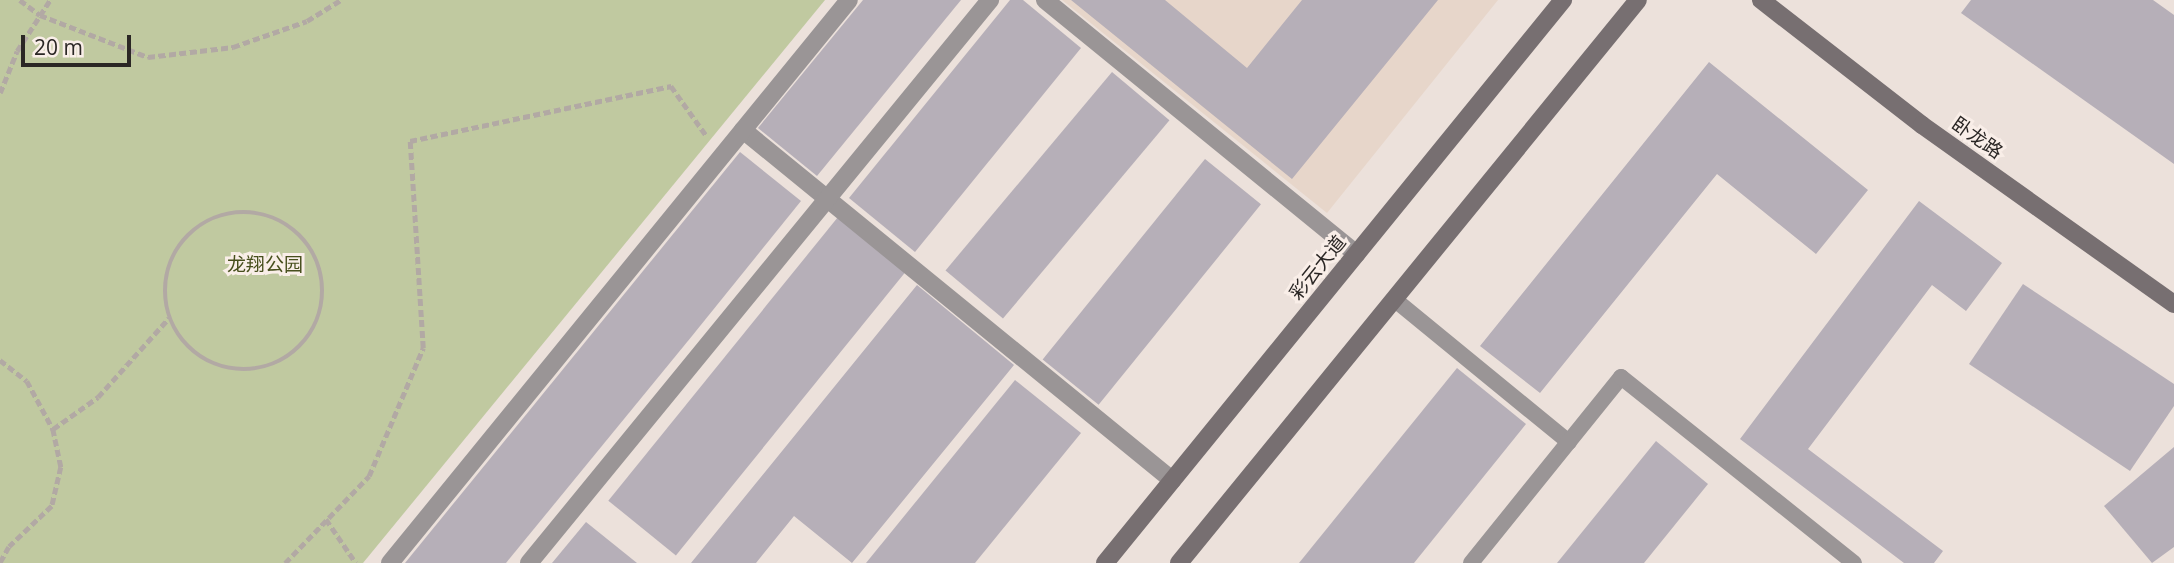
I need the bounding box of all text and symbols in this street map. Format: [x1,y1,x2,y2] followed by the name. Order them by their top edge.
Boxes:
[24,21,135,65] scale bar
[34,33,83,61] text: 20 m
[1947,112,2007,164] street label: 卧龙路
[1285,231,1351,305] street label: 彩云大道
[227,254,303,276] park label: 龙翔公园

